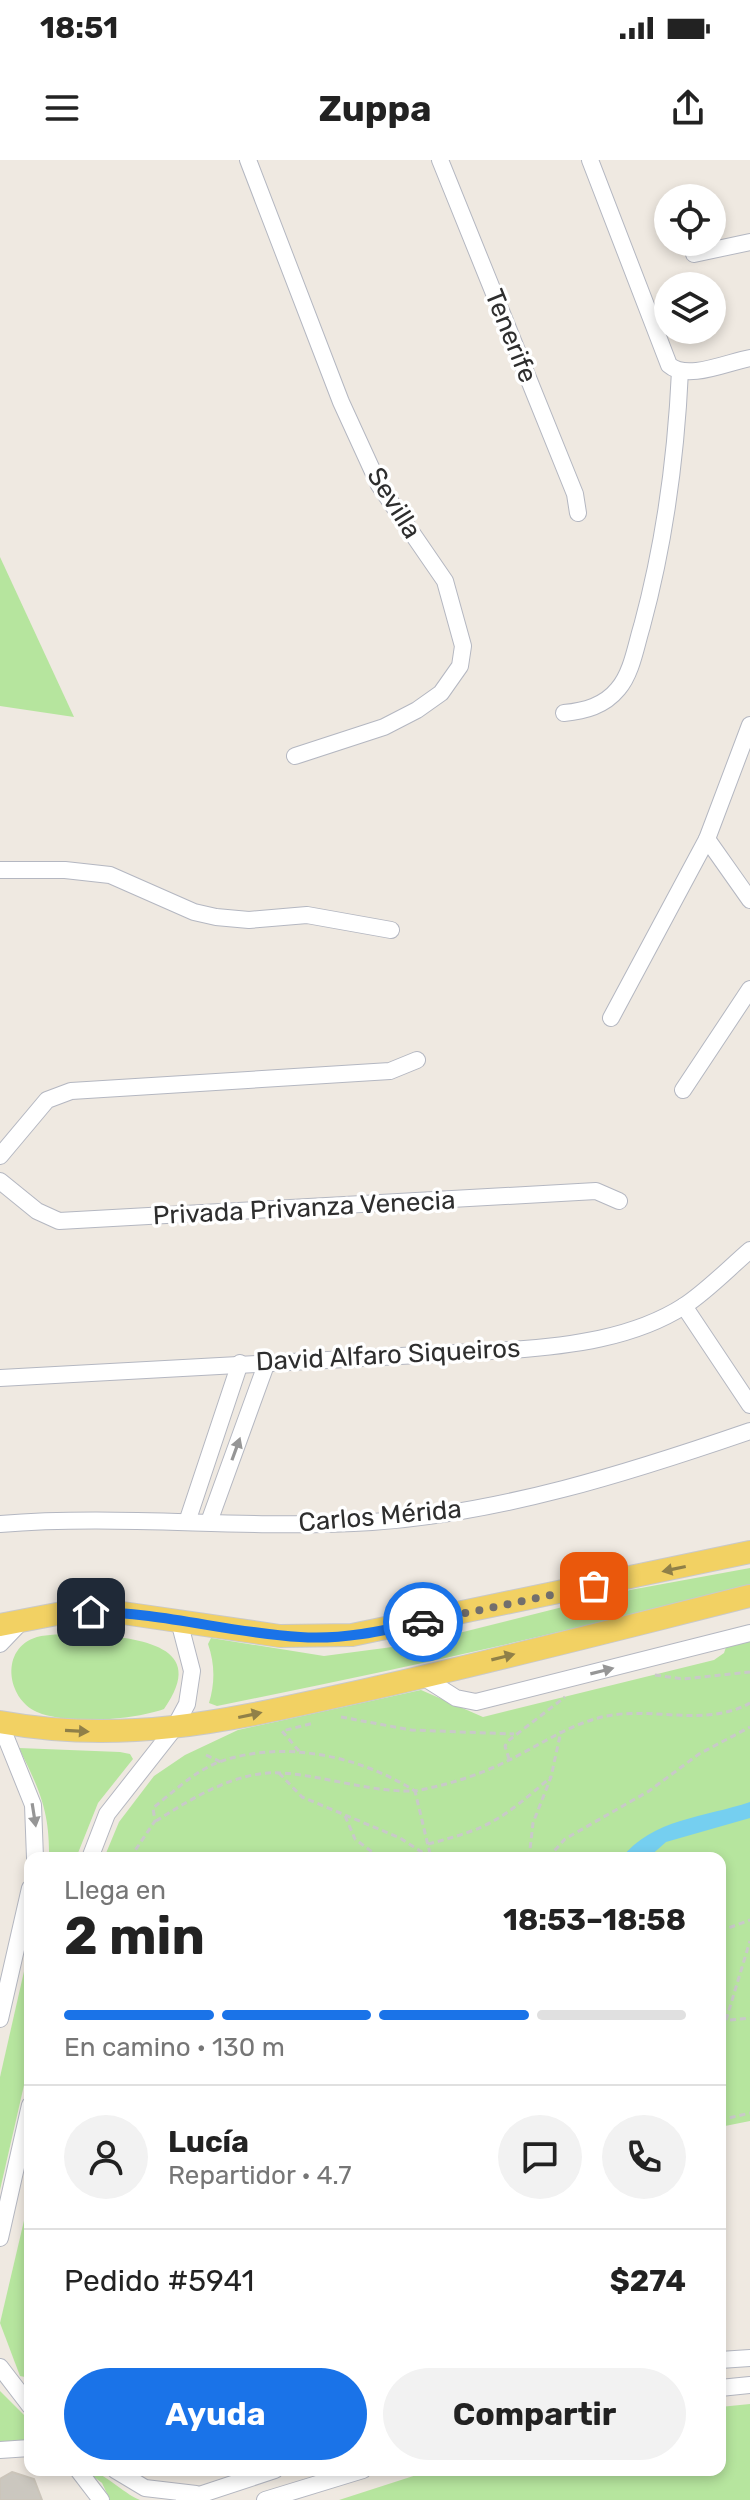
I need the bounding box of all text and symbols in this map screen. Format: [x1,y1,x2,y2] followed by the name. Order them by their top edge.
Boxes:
[40,10,118,46] text: 18:51
[40,86,84,130] icon: menu
[666,86,710,130] icon: share
[319,87,431,130] text: Zuppa
[654,184,726,344] map controls
[654,184,726,256] button: locate
[654,272,726,344] button: layers
[478,285,544,387] street label: Tenerife
[360,462,428,544] street label: Sevilla
[152,1185,456,1231] street label: Privada Privanza Venecia
[255,1333,521,1377] street label: David Alfaro Siqueiros
[230,1437,242,1461] one-way arrow
[297,1493,463,1539] street label: Carlos Mérida
[560,1552,628,1620] pin
[661,1563,686,1576] one-way arrow
[572,1564,616,1608] icon: bag
[57,1578,125,1646] pin
[383,1582,463,1662] courier
[69,1590,113,1634] icon: home
[401,1600,445,1644] icon: car
[491,1650,516,1663] one-way arrow
[589,1664,614,1676] one-way arrow
[237,1708,262,1721] one-way arrow
[65,1725,90,1738] one-way arrow
[28,1803,41,1828] one-way arrow
[64,1875,166,1906] text: Llega en
[503,1902,686,1938] text: 18:53–18:58
[64,1905,205,1967] text: 2 min
[64,2032,285,2063] text: En camino · 130 m
[64,2115,148,2199] button: person
[498,2115,582,2199] button: chat
[602,2115,686,2199] button: phone
[168,2124,249,2160] text: Lucía
[168,2160,351,2191] text: Repartidor · 4.7
[64,2263,254,2299] text: Pedido #5941
[610,2263,686,2299] text: $274
[64,2368,367,2460] button: Ayuda
[383,2368,686,2460] button: Compartir

